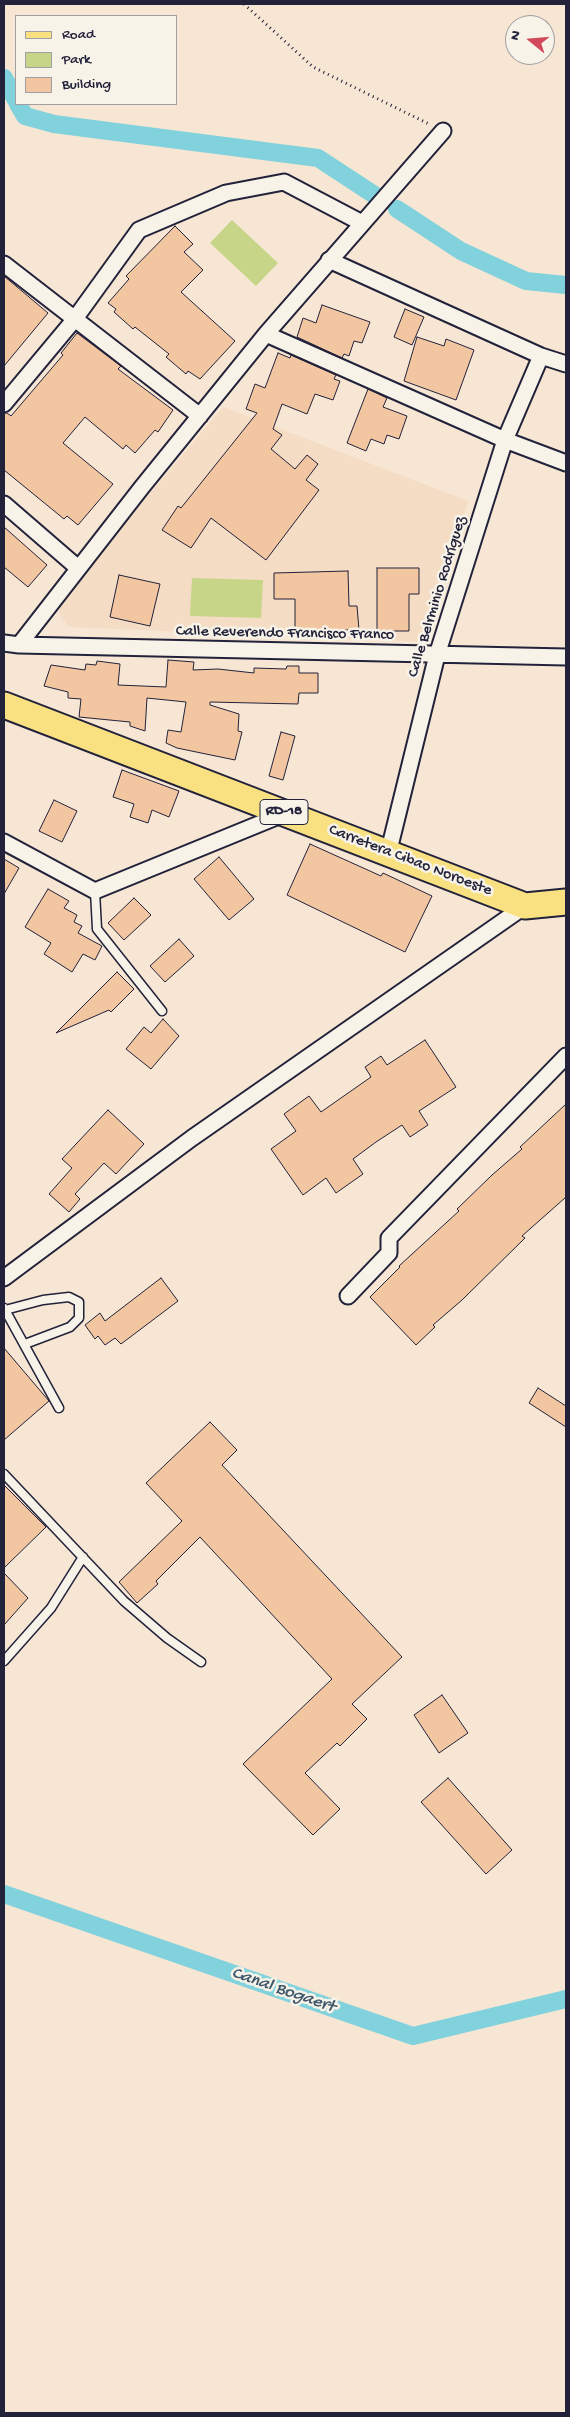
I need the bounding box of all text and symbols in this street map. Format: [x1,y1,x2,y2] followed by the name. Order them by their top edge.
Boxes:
[15,15,178,105] legend
[505,15,555,65] north arrow
[62,26,95,44] text: Road
[507,29,526,43] text: N
[62,51,91,69] text: Park
[62,76,111,94] text: Building
[404,514,472,680] street label: Calle Belrminio Rodríguez
[176,622,394,646] street label: Calle Reverendo Francisco Franco
[260,800,308,824] road number: RD-18
[326,821,494,901] street label: Carretera Cibao Noroeste
[228,1963,338,2019] water label: Canal Bogaert

